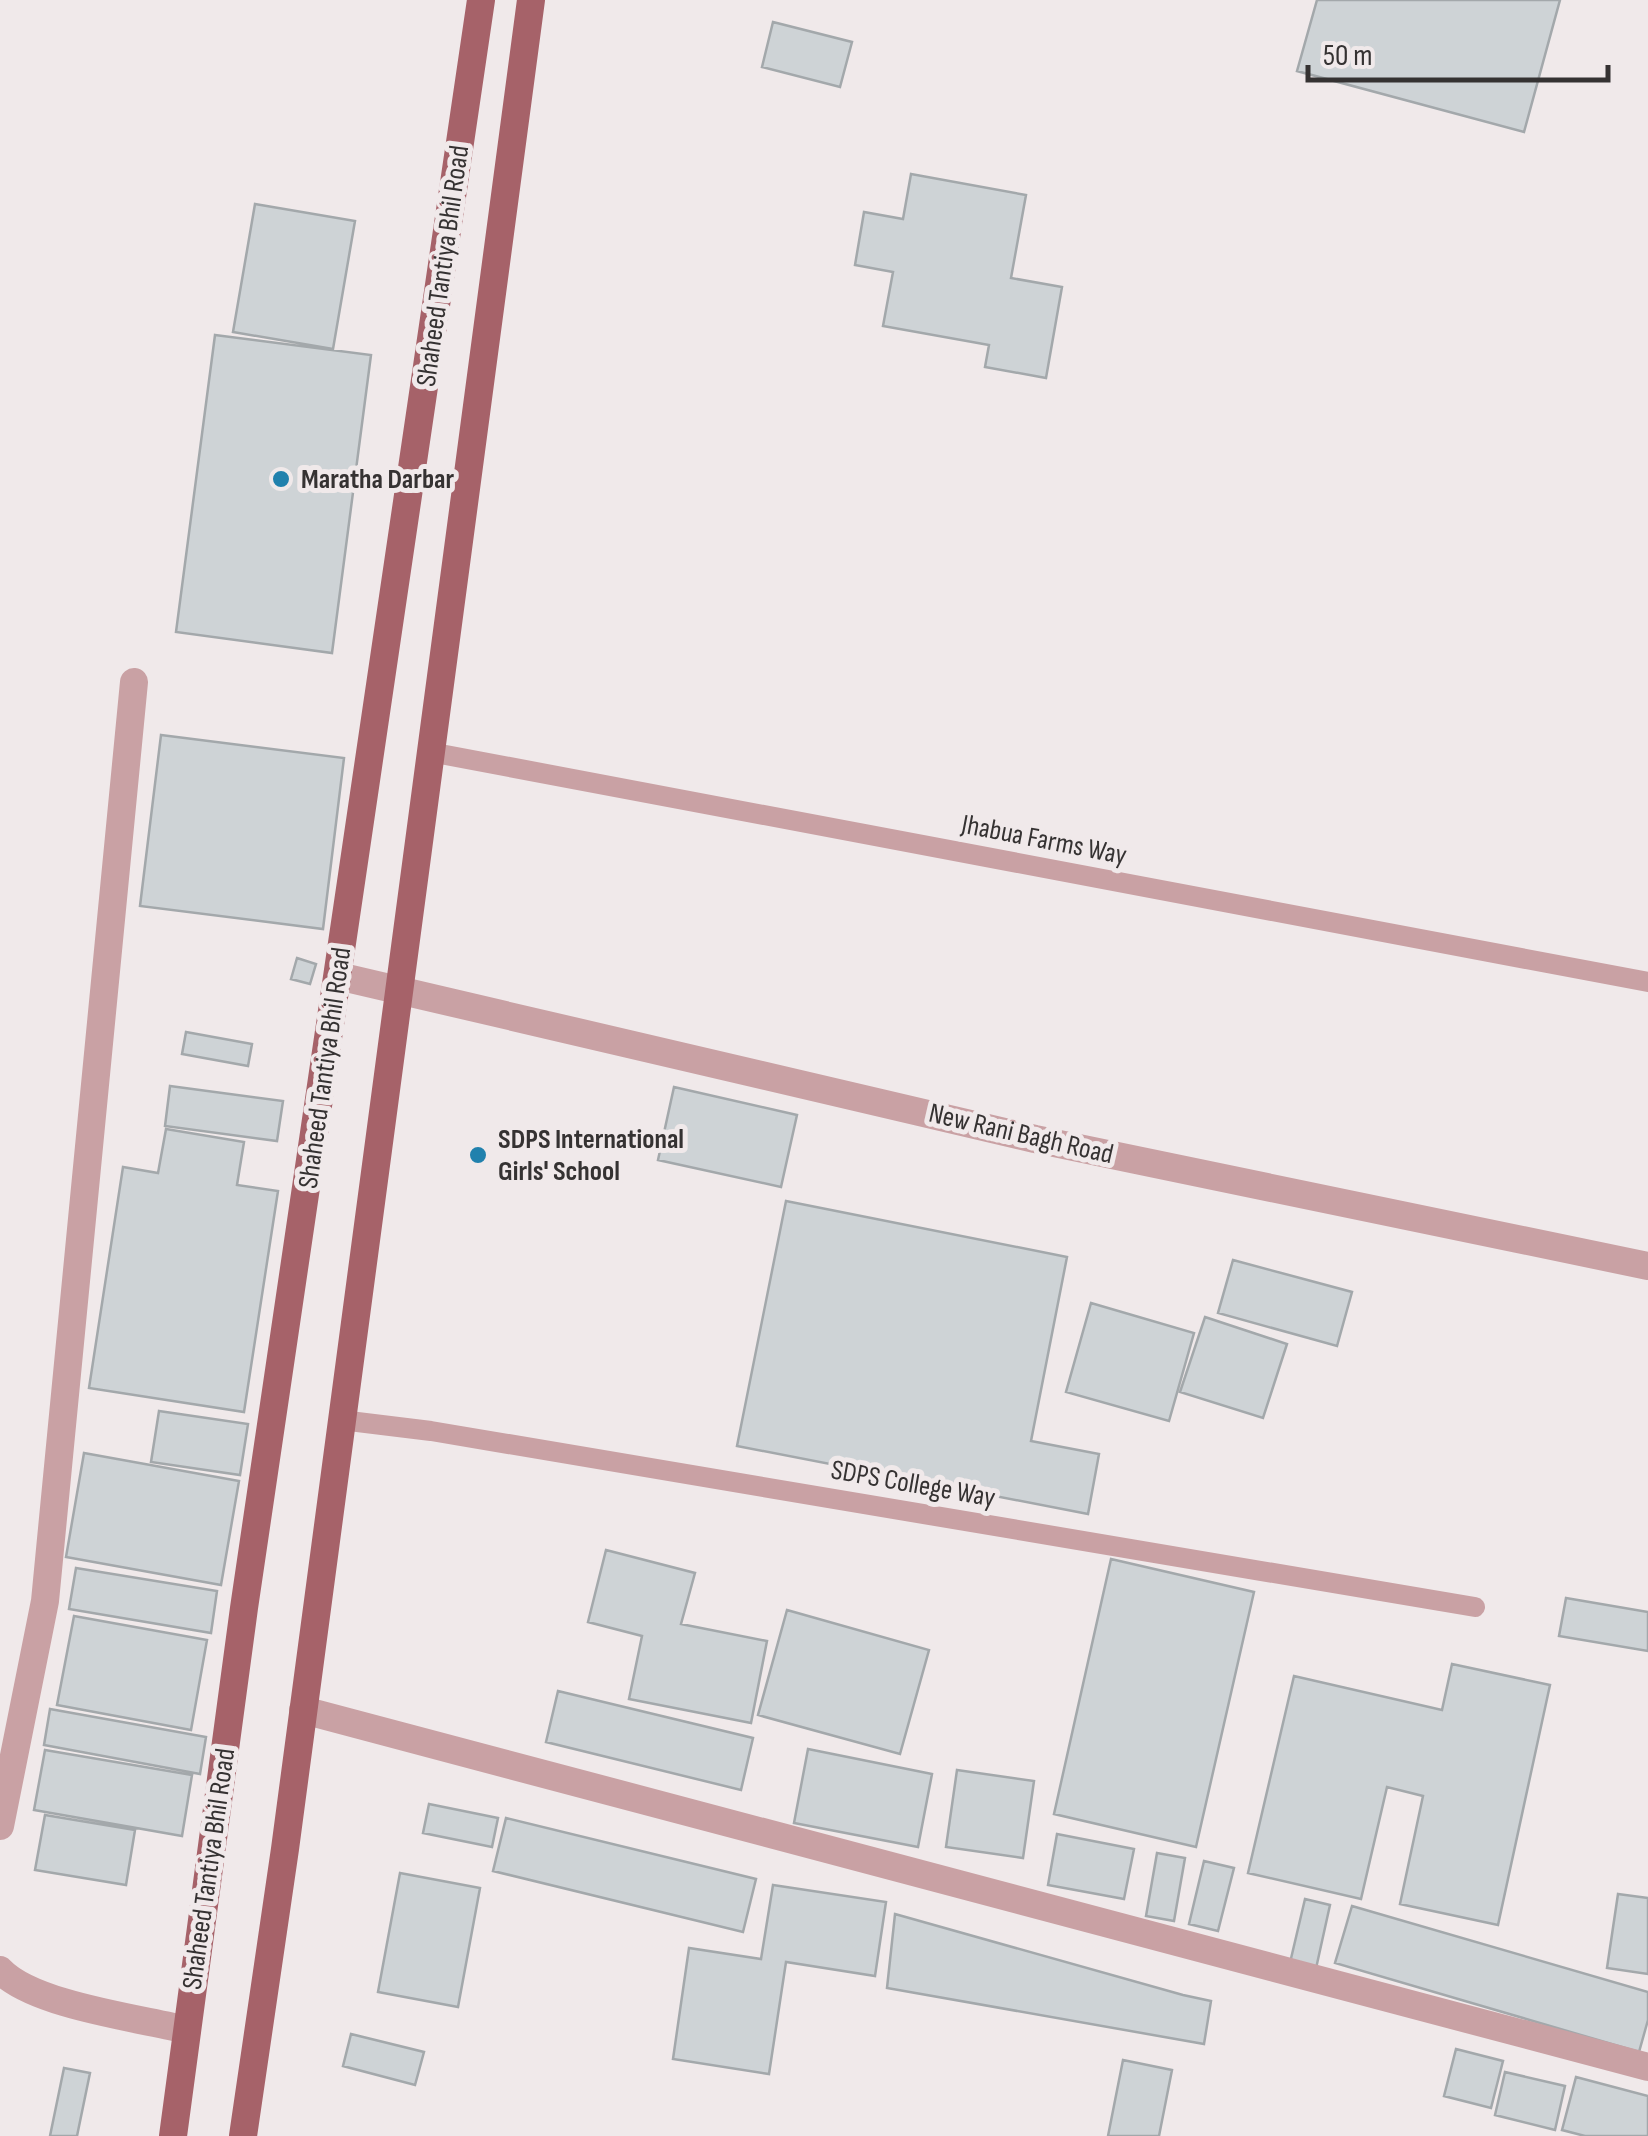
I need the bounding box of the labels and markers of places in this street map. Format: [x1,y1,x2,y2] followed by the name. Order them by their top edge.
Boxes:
[301,463,454,496] place label: Maratha Darbar
[270,468,292,490] marker: Maratha Darbar
[498,1123,684,1188] place label: SDPS International Girls' School
[467,1144,489,1166] marker: SDPS International Girls' School

